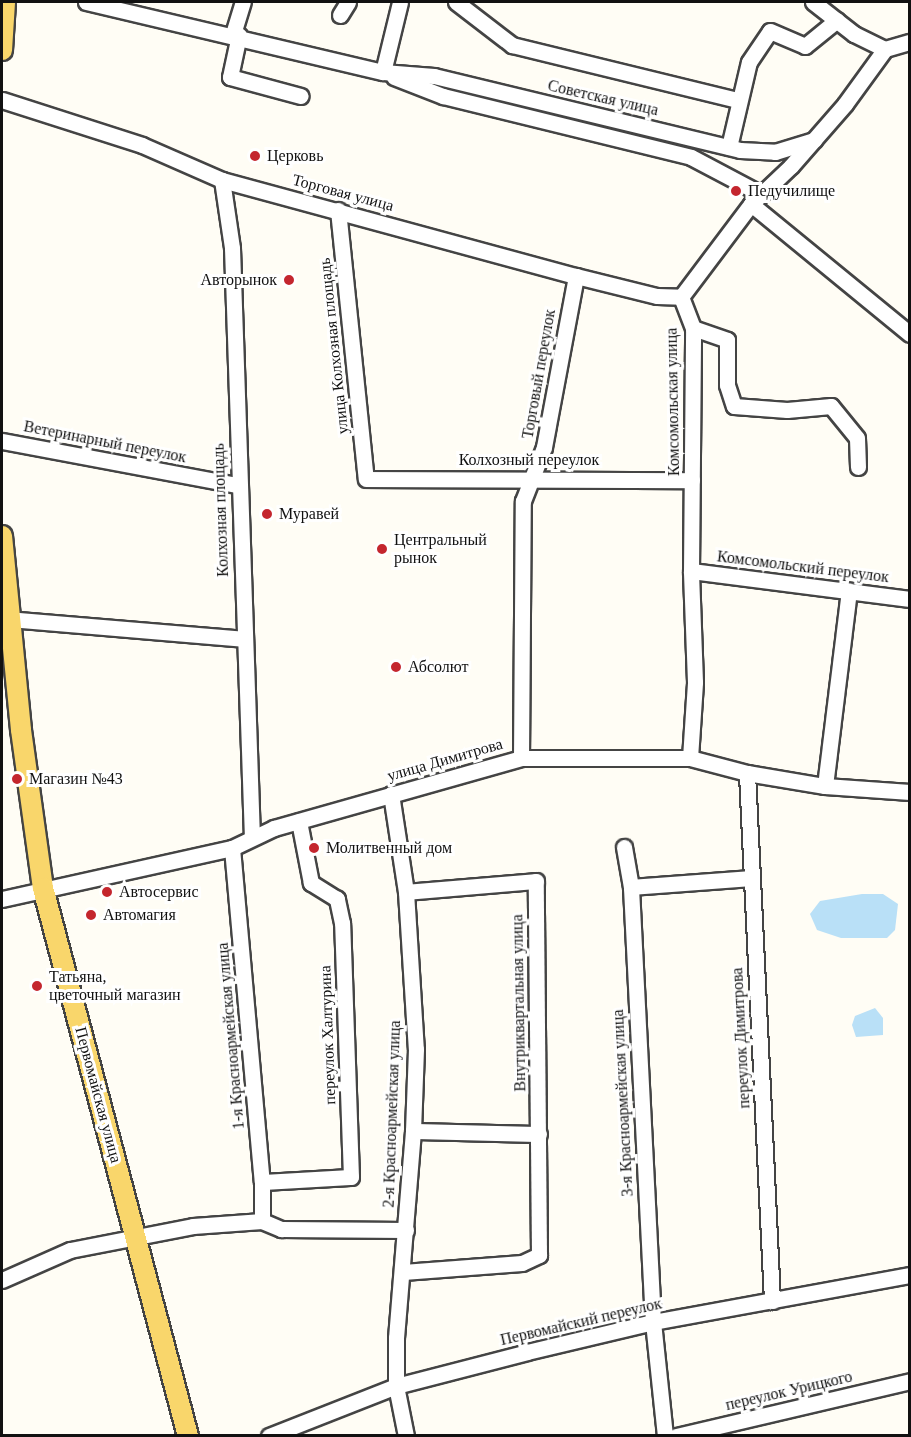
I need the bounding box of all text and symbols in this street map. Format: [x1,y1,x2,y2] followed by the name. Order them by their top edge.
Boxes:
[546,76,660,120] street label: Советская улица
[267,146,323,166] place label: Церковь
[248,149,262,163] marker: Церковь
[290,170,396,216] street label: Торговая улица
[748,181,835,201] place label: Педучилище
[729,184,743,198] marker: Педучилище
[315,257,353,435] street label: улица Колхозная площадь
[200,270,277,290] place label: Авторынок
[282,273,296,287] marker: Авторынок
[518,308,560,440] street label: Торговый переулок
[662,328,684,476] street label: Комсомольская улица
[22,417,188,467] street label: Ветеринарный переулок
[209,443,233,577] street label: Колхозная площадь
[459,450,599,470] street label: Колхозный переулок
[279,504,339,524] place label: Муравей
[260,507,274,521] marker: Муравей
[394,530,487,568] place label: Центральный рынок
[375,542,389,556] marker: Центральный рынок
[716,547,890,587] street label: Комсомольский переулок
[408,657,468,677] place label: Абсолют
[389,660,403,674] marker: Абсолют
[385,734,505,786] street label: улица Димитрова
[29,769,123,789] place label: Магазин №43
[10,772,24,786] marker: Магазин №43
[326,838,452,858] place label: Молитвенный дом
[307,841,321,855] marker: Молитвенный дом
[119,882,199,902] place label: Автосервис
[100,885,114,899] marker: Автосервис
[103,905,176,925] place label: Автомагия
[84,908,98,922] marker: Автомагия
[508,914,530,1092] street label: Внутриквартальная улица
[213,942,249,1130] street label: 1-я Красноармейская улица
[316,965,340,1105] street label: переулок Халтурина
[49,967,181,1005] place label: Татьяна, цветочный магазин
[728,967,754,1109] street label: переулок Димитрова
[30,979,44,993] marker: Татьяна, цветочный магазин
[609,1009,637,1197] street label: 3-я Красноармейская улица
[379,1020,405,1208] street label: 2-я Красноармейская улица
[71,1025,125,1165] street label: Первомайская улица
[499,1294,663,1350] street label: Первомайский переулок
[724,1367,854,1415] street label: переулок Урицкого

